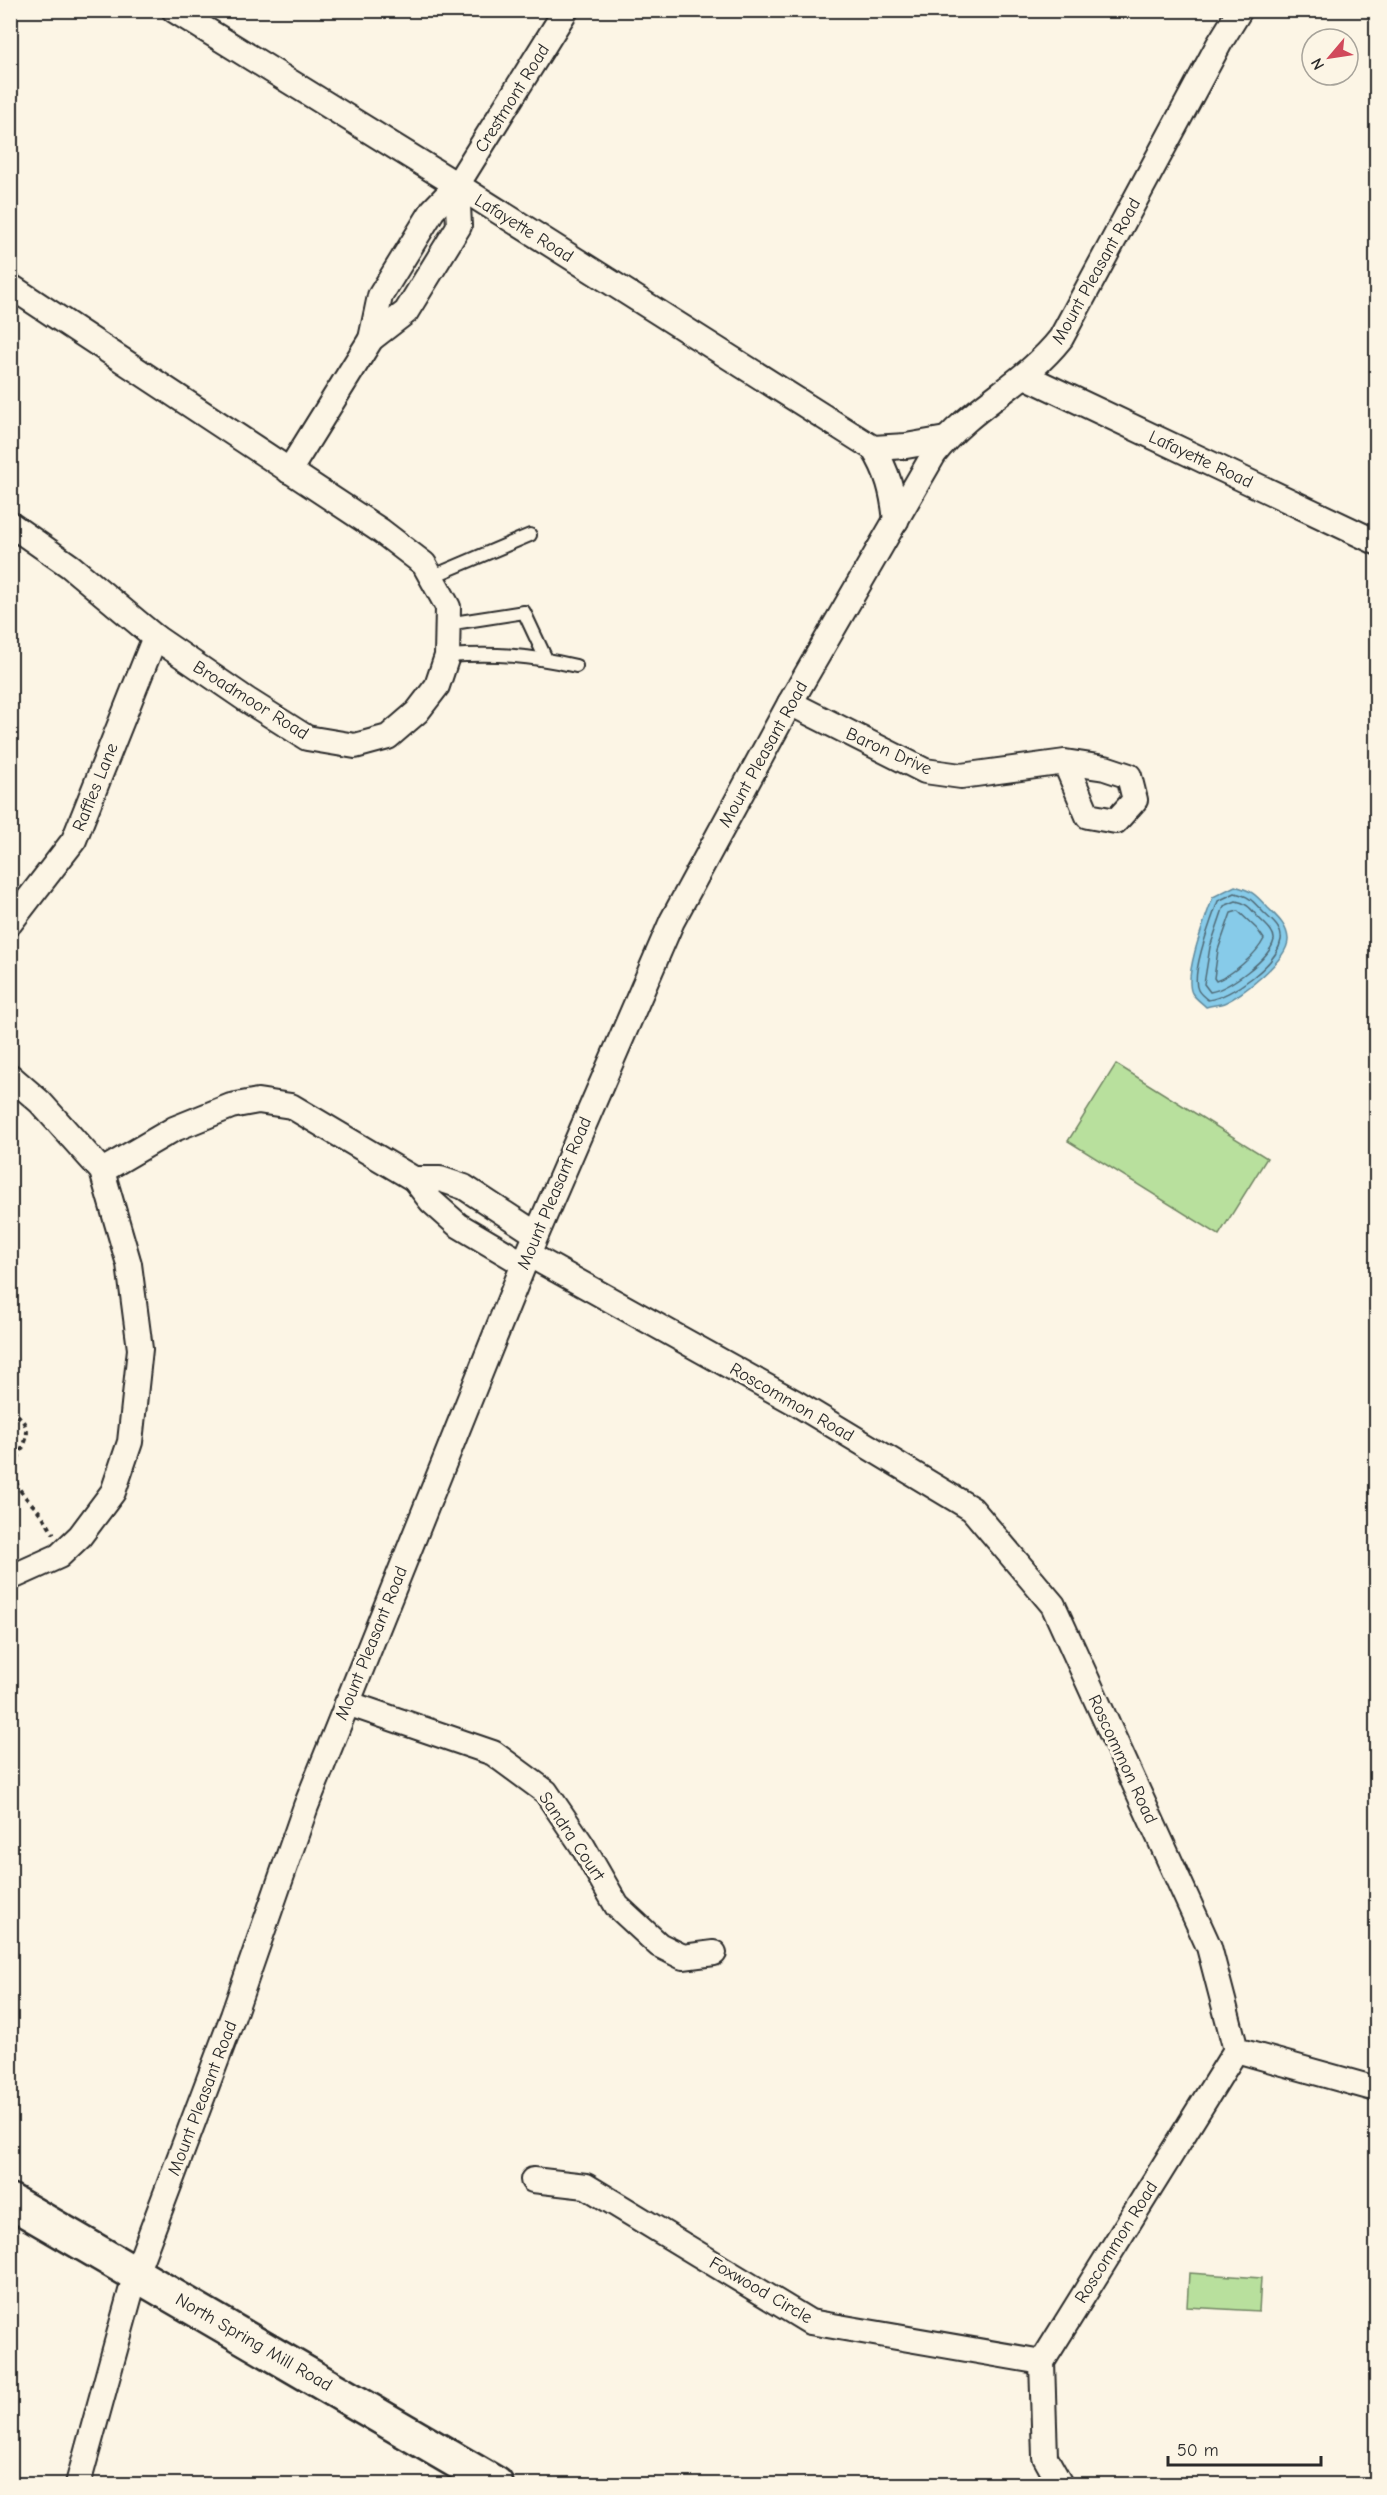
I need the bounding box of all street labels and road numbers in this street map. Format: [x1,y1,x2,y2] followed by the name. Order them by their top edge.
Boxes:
[471,40,554,156] street label: Crestmont Road
[470,190,577,267] street label: Lafayette Road
[1048,194,1145,348] street label: Mount Pleasant Road
[1145,426,1256,493] street label: Lafayette Road
[189,656,312,744] street label: Broadmoor Road
[715,677,812,831] street label: Mount Pleasant Road
[843,723,935,780] street label: Baron Drive
[68,740,123,834] street label: Raffles Lane
[513,1114,596,1273] street label: Mount Pleasant Road
[726,1358,857,1446] street label: Roscommon Road
[331,1563,412,1723] street label: Mount Pleasant Road
[1084,1691,1162,1827] street label: Roscommon Road
[534,1788,610,1886] street label: Sandra Court
[163,2018,242,2178] street label: Mount Pleasant Road
[1071,2177,1162,2307] street label: Roscommon Road
[706,2252,816,2328] street label: Foxwood Circle
[172,2289,336,2396] street label: North Spring Mill Road

